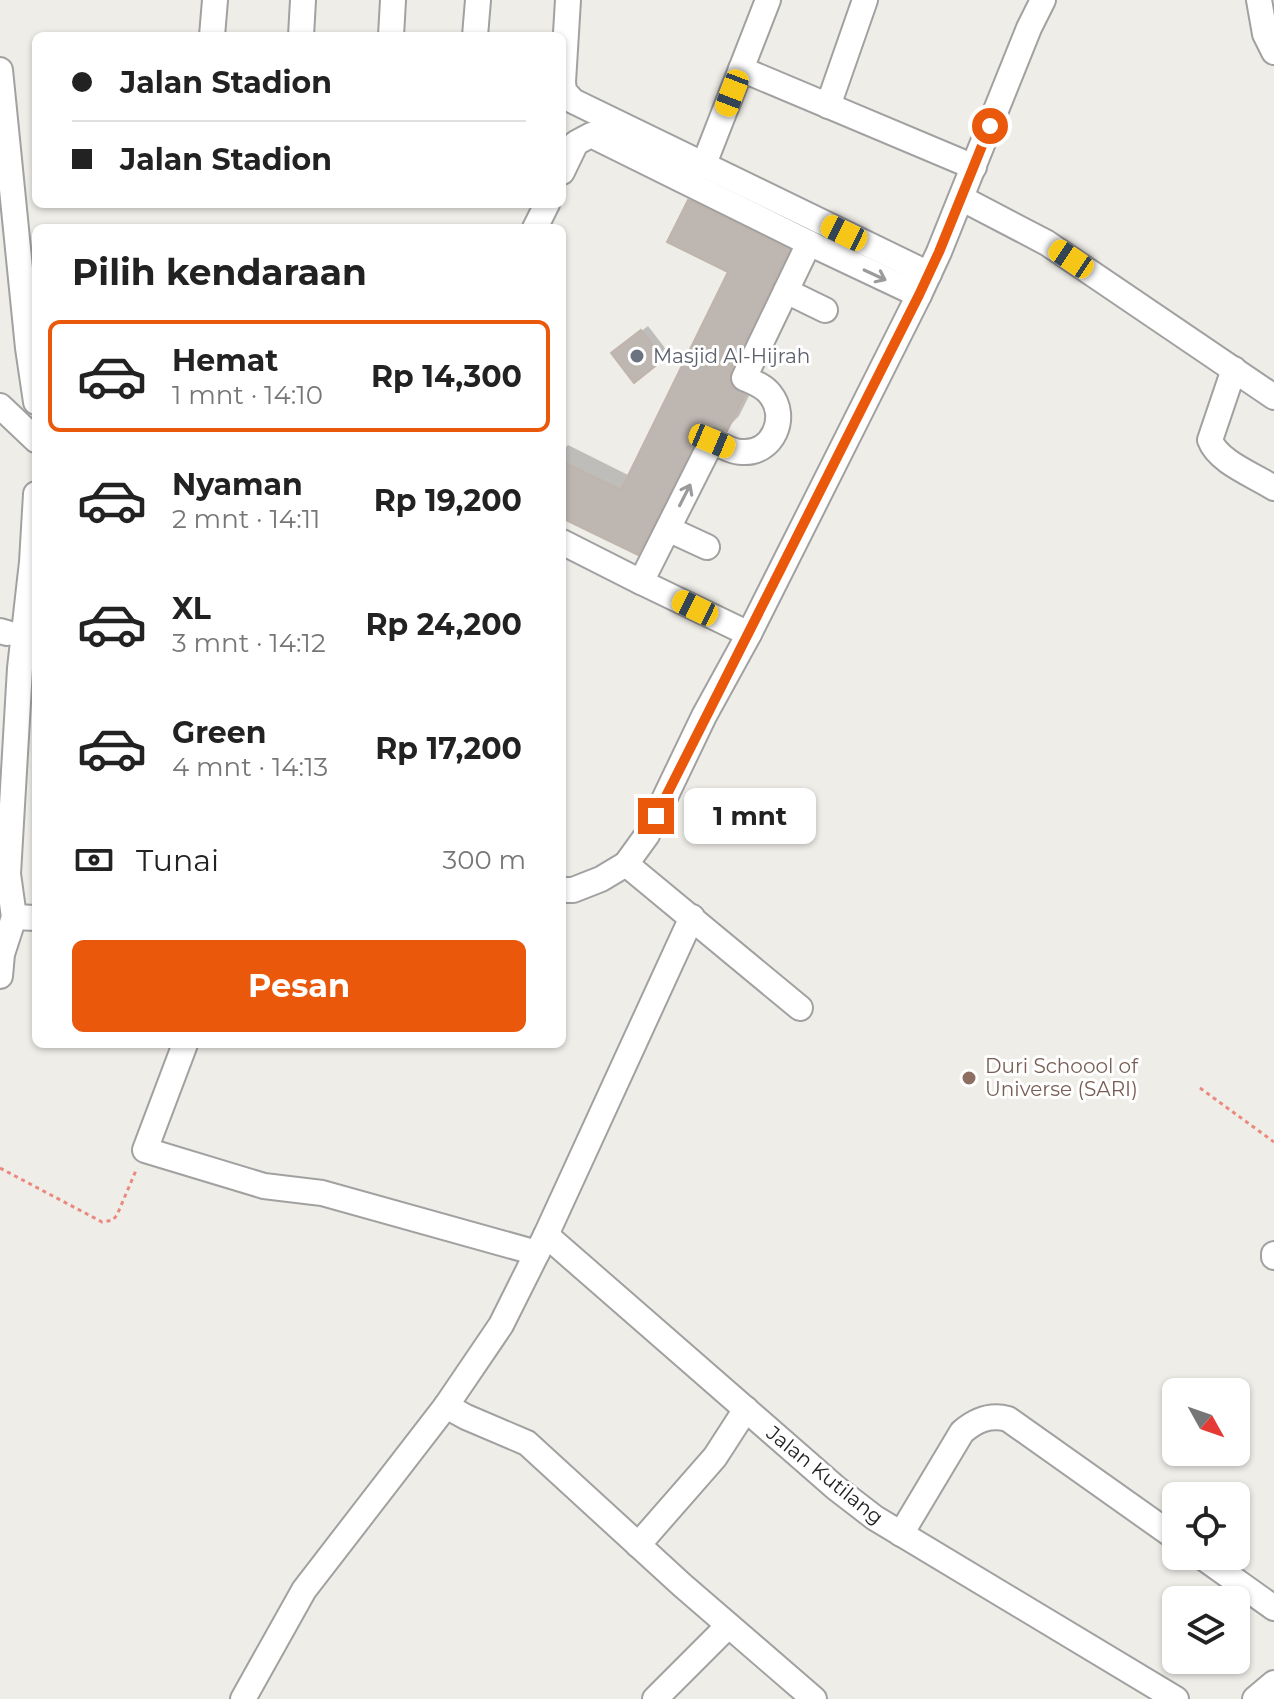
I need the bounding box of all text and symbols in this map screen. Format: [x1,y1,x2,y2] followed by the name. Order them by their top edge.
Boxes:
[120,64,332,101] text: Jalan Stadion
[712,66,752,120] car
[972,108,1008,144] route start
[120,141,332,178] text: Jalan Stadion
[817,212,871,254] car
[1044,236,1098,282] car
[72,250,367,294] text: Pilih kendaraan
[863,268,887,283] one-way arrow
[76,340,148,412] icon: car
[172,342,278,379] text: Hemat
[653,344,810,368] place label: Masjid Al-Hijrah
[628,347,646,365] marker: Masjid Al-Hijrah
[371,358,522,395] text: Rp 14,300
[172,379,323,411] text: 1 mnt · 14:10
[685,421,739,461] car
[76,464,148,536] icon: car
[172,466,303,503] text: Nyaman
[374,482,522,519] text: Rp 19,200
[678,483,694,507] one-way arrow
[172,503,321,535] text: 2 mnt · 14:11
[668,587,722,629] car
[76,588,148,660] icon: car
[172,590,211,627] text: XL
[365,606,522,643] text: Rp 24,200
[172,627,326,659] text: 3 mnt · 14:12
[76,712,148,784] icon: car
[172,714,266,751] text: Green
[375,730,522,767] text: Rp 17,200
[172,751,328,783] text: 4 mnt · 14:13
[684,788,816,844] callout: 1 mnt
[638,798,674,834] route end
[713,800,787,832] text: 1 mnt
[72,838,116,882] icon: cash
[136,842,219,879] text: Tunai
[443,844,526,876] text: 300 m
[72,940,526,1032] button: Pesan
[985,1054,1139,1101] place label: Duri Schoool of Universe (SARI)
[960,1069,978,1087] marker: Duri Schoool of Universe (SARI)
[1162,1378,1250,1466] north arrow
[1162,1378,1250,1674] map controls
[761,1420,888,1529] street label: Jalan Kutilang
[1162,1482,1250,1570] button: locate
[1162,1586,1250,1674] button: layers

